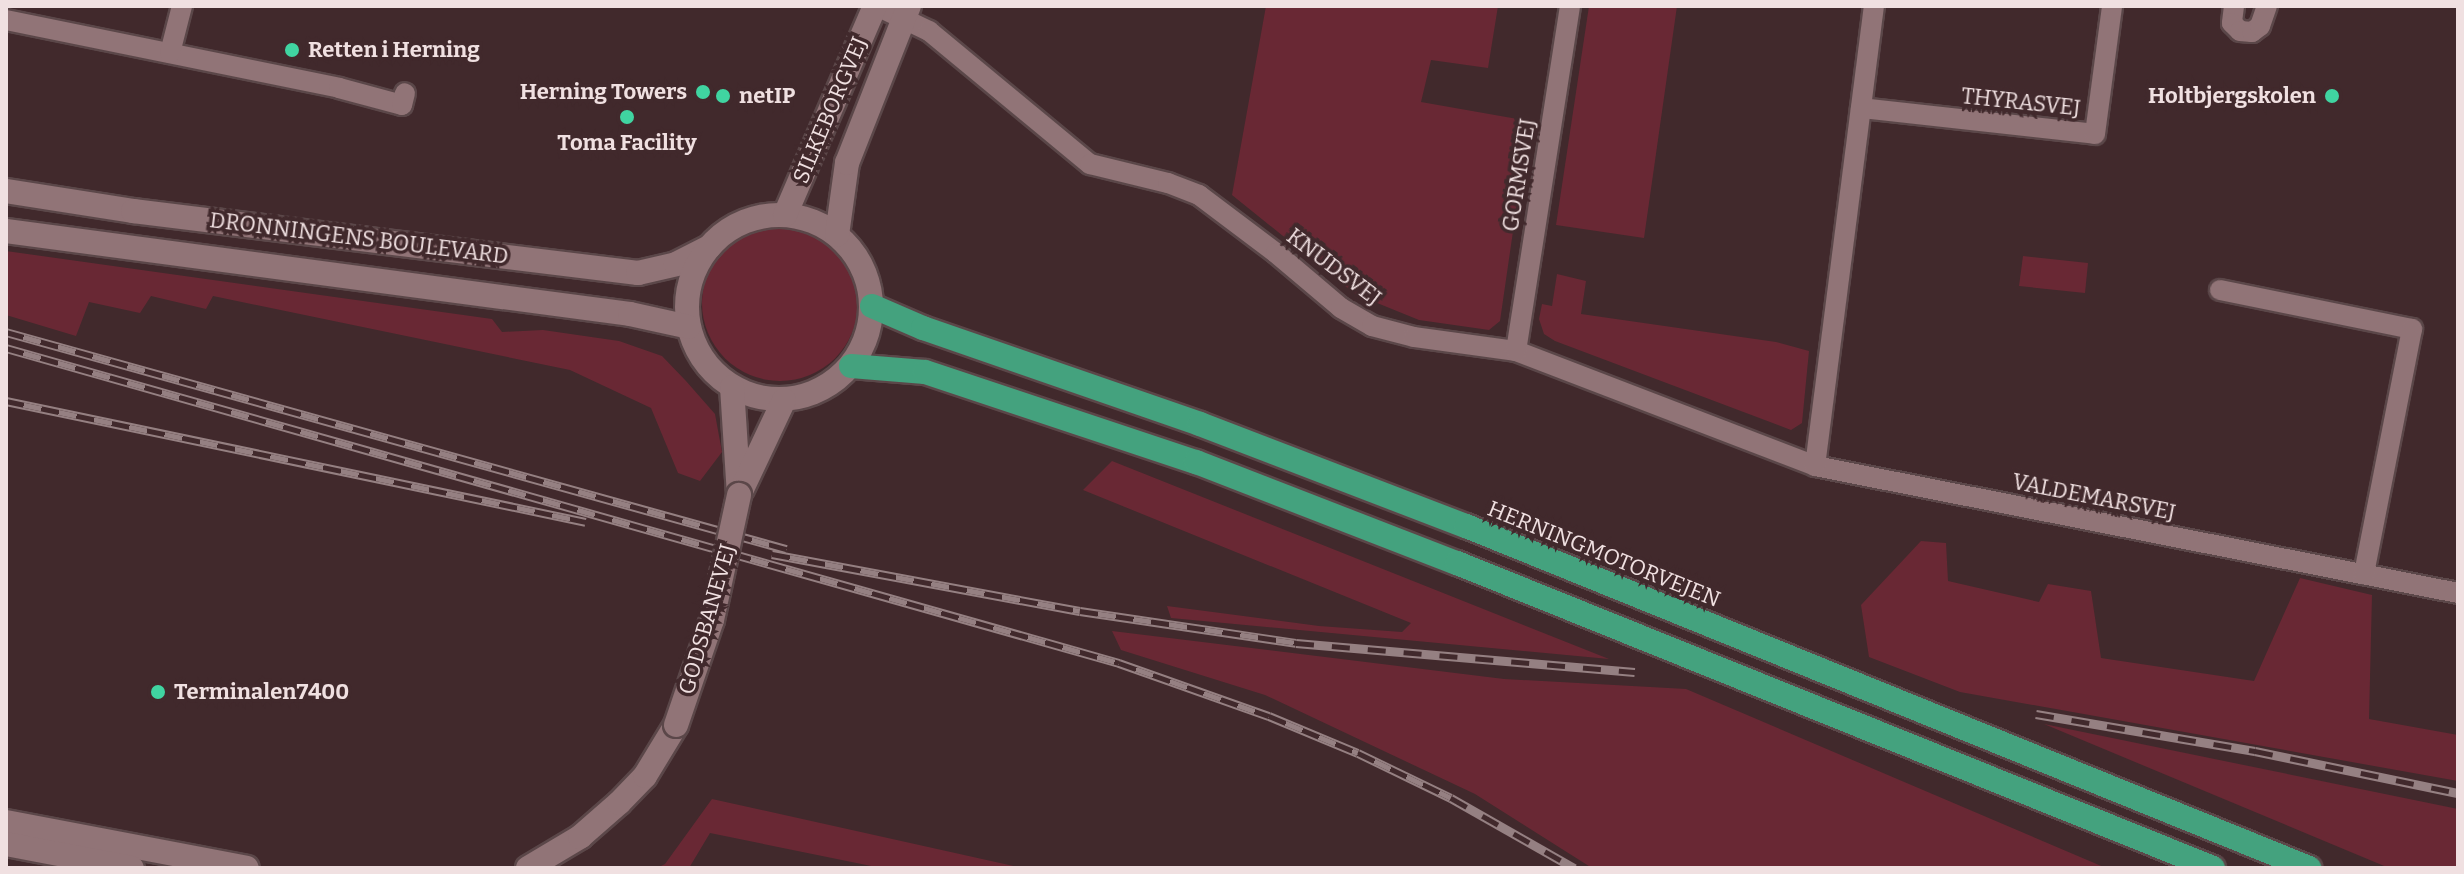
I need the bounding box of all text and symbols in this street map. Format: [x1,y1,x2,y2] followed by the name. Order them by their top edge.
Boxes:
[787,33,873,187] street label: SILKEBORGVEJ
[308,37,480,63] place label: Retten i Herning
[283,41,301,59] marker: Retten i Herning
[520,79,687,105] place label: Herning Towers
[694,83,712,101] marker: Herning Towers
[739,83,795,109] place label: netIP
[1960,83,2082,121] street label: THYRASVEJ
[2148,83,2316,109] place label: Holtbjergskolen
[714,87,732,105] marker: netIP
[2323,87,2341,105] marker: Holtbjergskolen
[618,108,636,126] marker: Toma Facility
[1497,117,1541,233] street label: GORMSVEJ
[557,130,697,156] place label: Toma Facility
[208,207,510,269] street label: DRONNINGENS BOULEVARD
[1281,223,1387,311] street label: KNUDSVEJ
[2010,468,2178,526] street label: VALDEMARSVEJ
[1484,495,1724,613] street label: HERNINGMOTORVEJEN
[673,541,741,697] street label: GODSBANEVEJ
[174,679,349,705] place label: Terminalen7400
[149,683,167,701] marker: Terminalen7400

